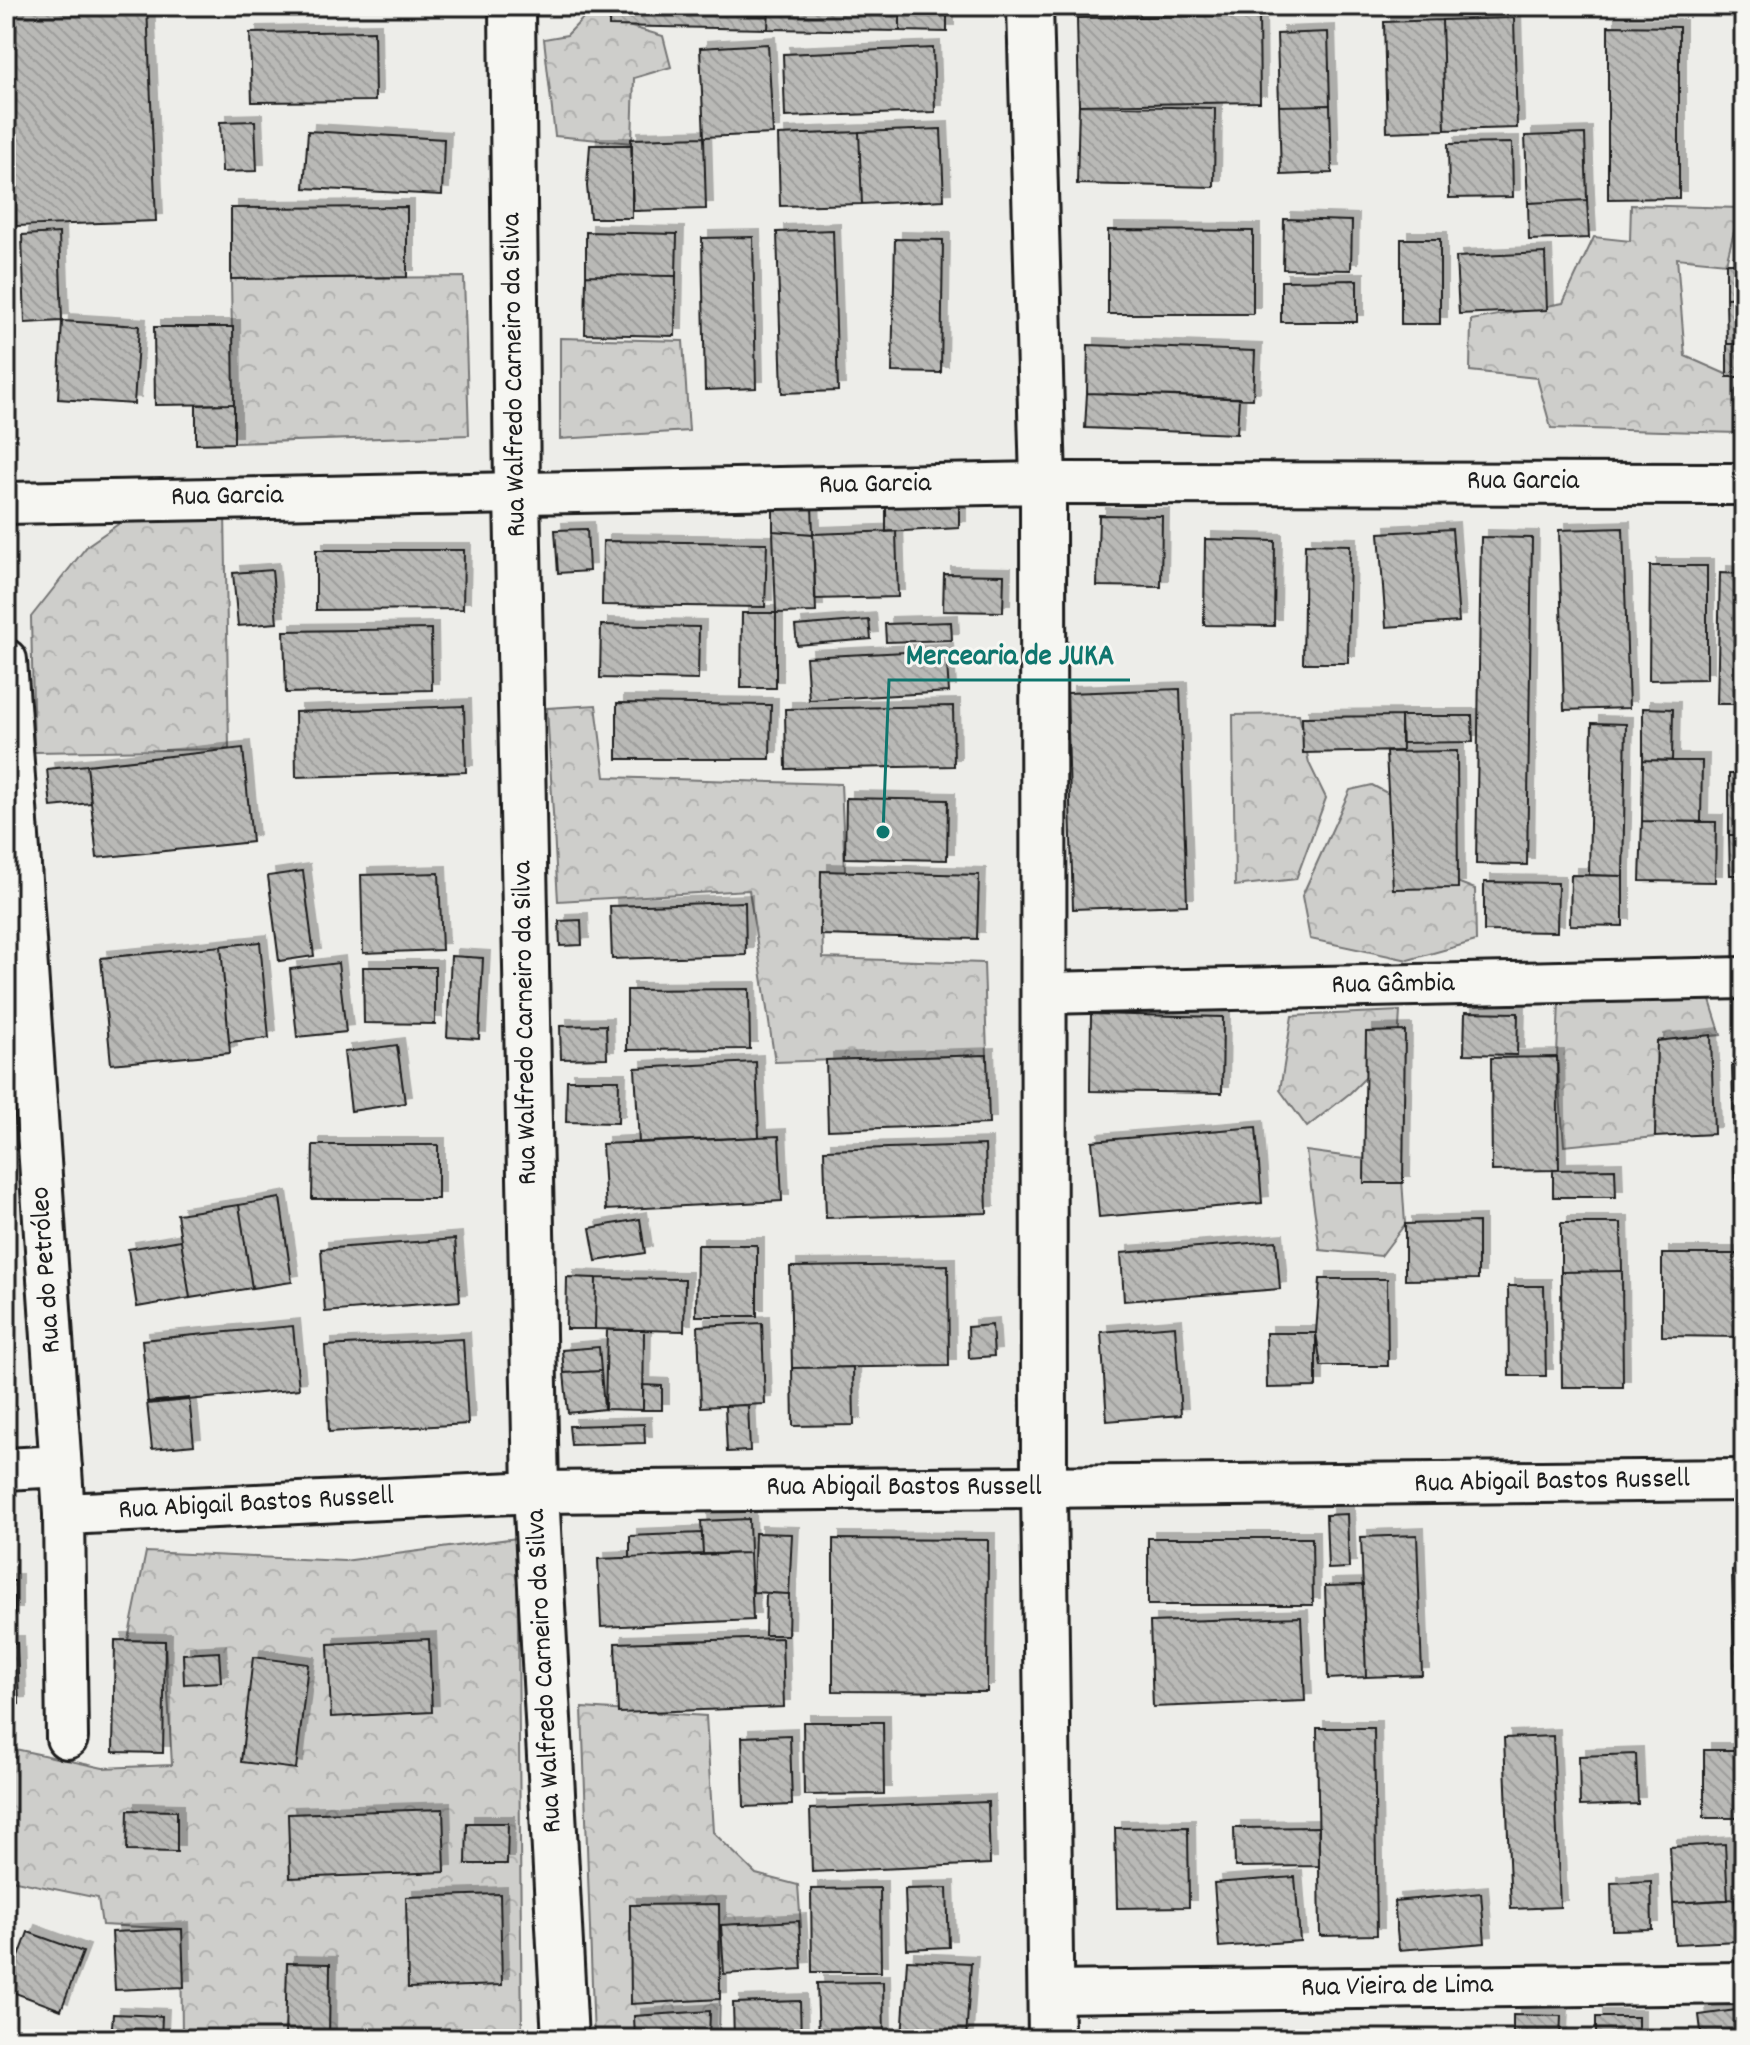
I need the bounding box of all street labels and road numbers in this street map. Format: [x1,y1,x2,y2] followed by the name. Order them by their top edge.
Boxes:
[493,212,539,537] street label: Rua Walfredo Carneiro da Silva
[1467,463,1580,503] street label: Rua Garcia
[818,465,932,507] street label: Rua Garcia
[170,477,284,519] street label: Rua Garcia
[504,860,550,1185] street label: Rua Walfredo Carneiro da Silva
[1331,965,1456,1007] street label: Rua Gâmbia
[22,1185,74,1355] street label: Rua do Petróleo
[1414,1461,1690,1505] street label: Rua Abigail Bastos Russell
[766,1469,1042,1509] street label: Rua Abigail Bastos Russell
[117,1478,395,1532] street label: Rua Abigail Bastos Russell
[517,1507,574,1834] street label: Rua Walfredo Carneiro da Silva
[1301,1966,1494,2010] street label: Rua Vieira de Lima

